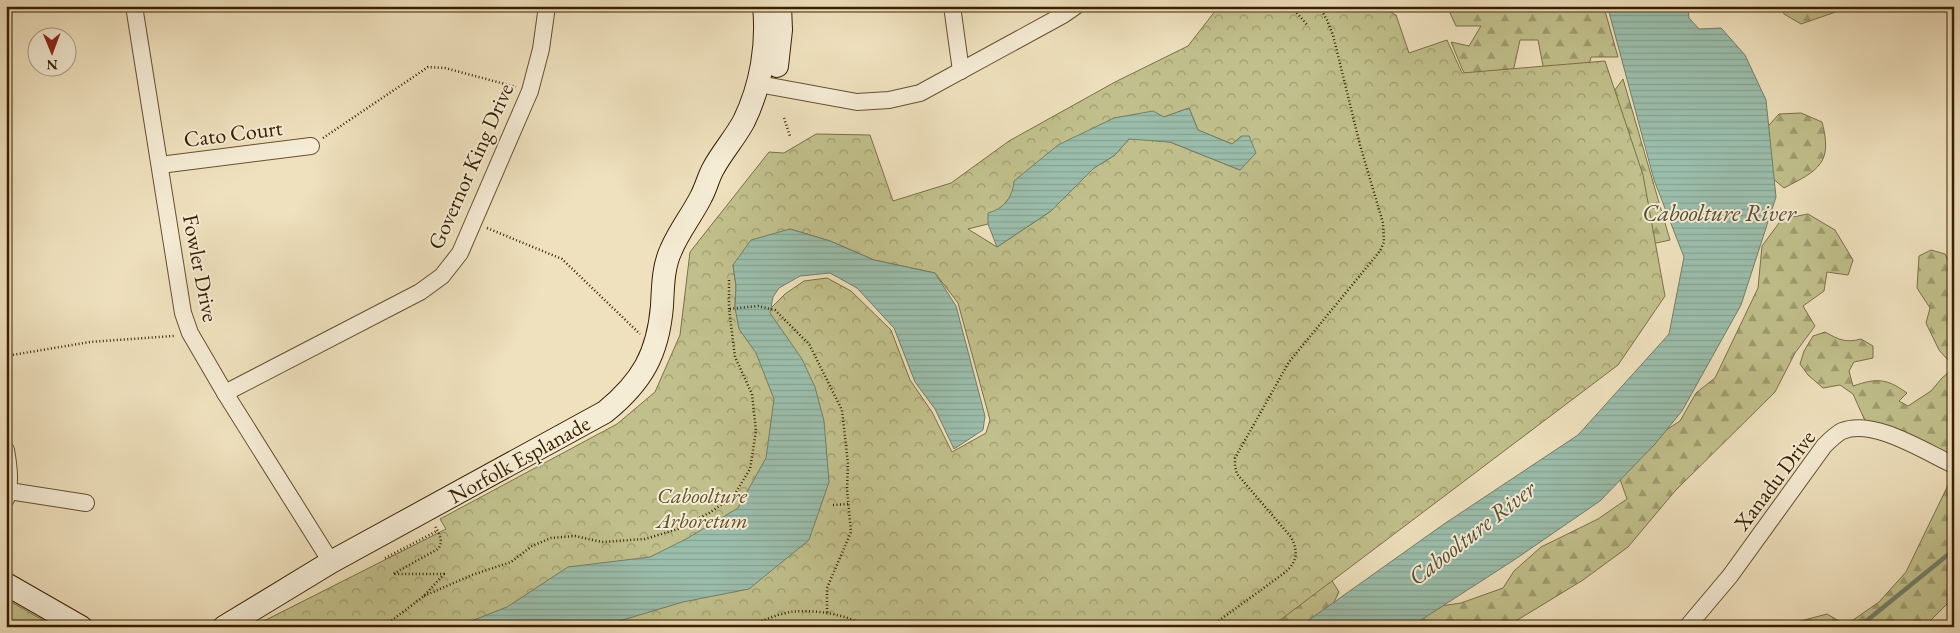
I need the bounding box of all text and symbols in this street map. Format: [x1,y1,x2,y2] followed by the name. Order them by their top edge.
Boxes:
[28,28,78,78] north arrow
[46,56,58,74] text: N
[421,78,520,254] street label: Governor King Drive
[182,113,284,154] street label: Cato Court
[1642,197,1798,228] water label: Caboolture River
[176,212,225,325] street label: Fowler Drive
[443,408,595,510] street label: Norfolk Esplanade
[1726,424,1822,537] street label: Xanadu Drive
[1402,472,1543,592] water label: Caboolture River
[654,481,748,535] park label: Caboolture Arboretum

